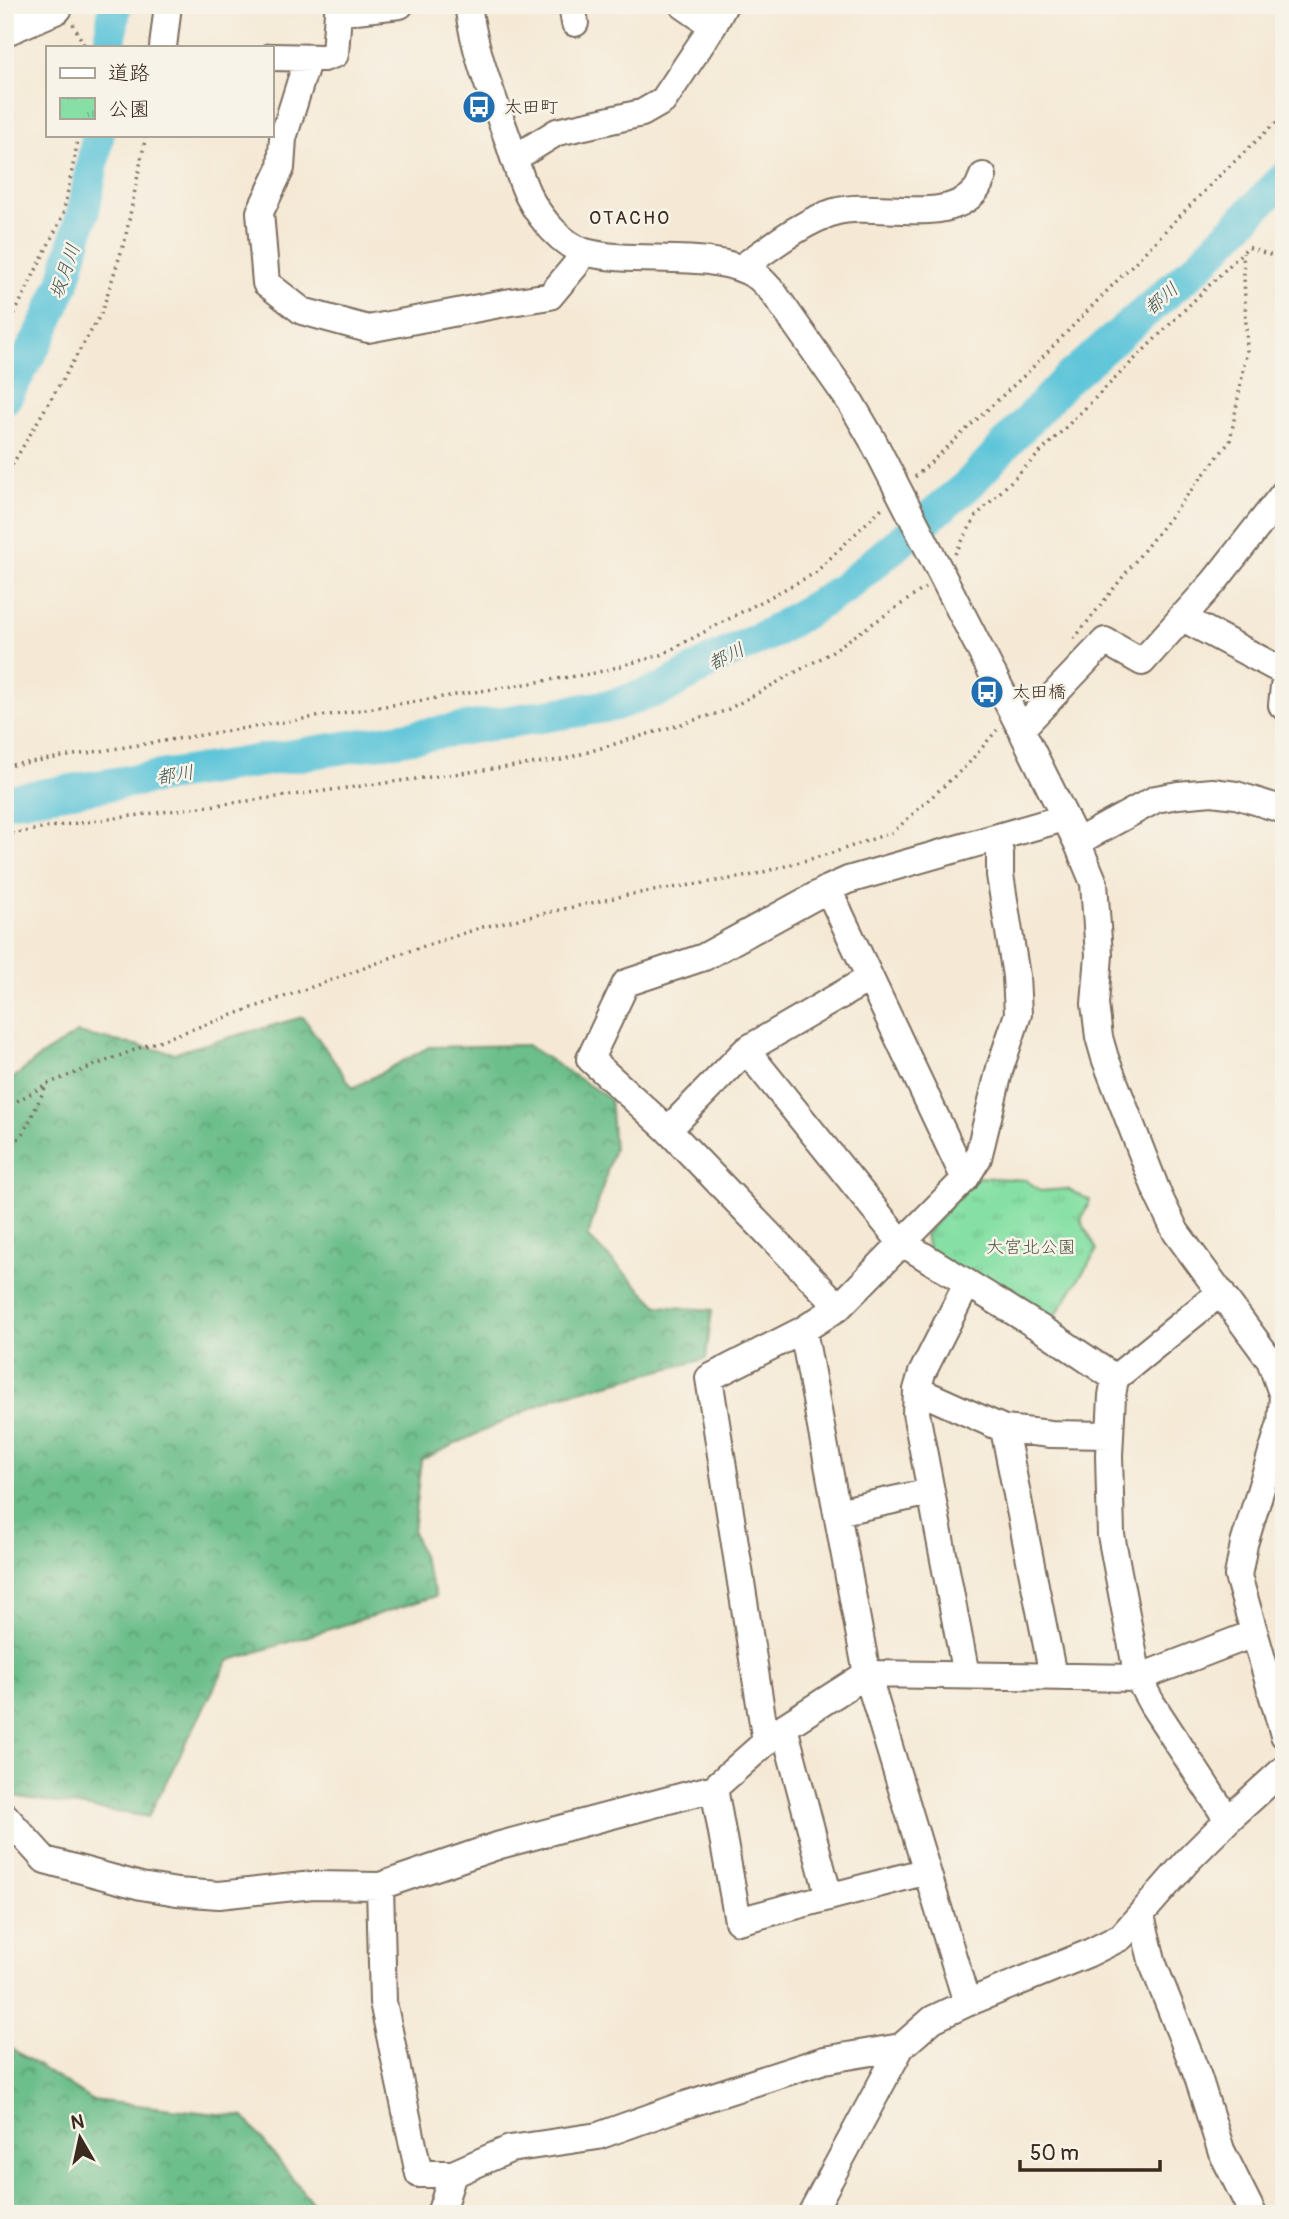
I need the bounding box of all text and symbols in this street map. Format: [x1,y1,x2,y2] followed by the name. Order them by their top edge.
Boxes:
[46,46,273,136] legend
[108,60,150,87] text: 道路
[460,88,498,126] bus stop icon: 太田町
[108,96,150,123] text: 公園
[504,96,558,119] place label: 太田町
[589,206,671,230] district label: OTACHO
[44,240,86,302] water label: 坂月川
[1139,277,1184,320] water label: 都川
[704,638,749,676] water label: 都川
[968,673,1006,711] bus stop icon: 太田橋
[1012,681,1066,704] place label: 太田橋
[155,760,196,790] water label: 都川
[986,1236,1076,1259] park label: 大宮北公園
[46,2104,116,2174] north arrow
[69,2109,86,2135] text: N
[1020,2128,1160,2172] scale bar
[1030,2140,1079,2167] text: 50 m

